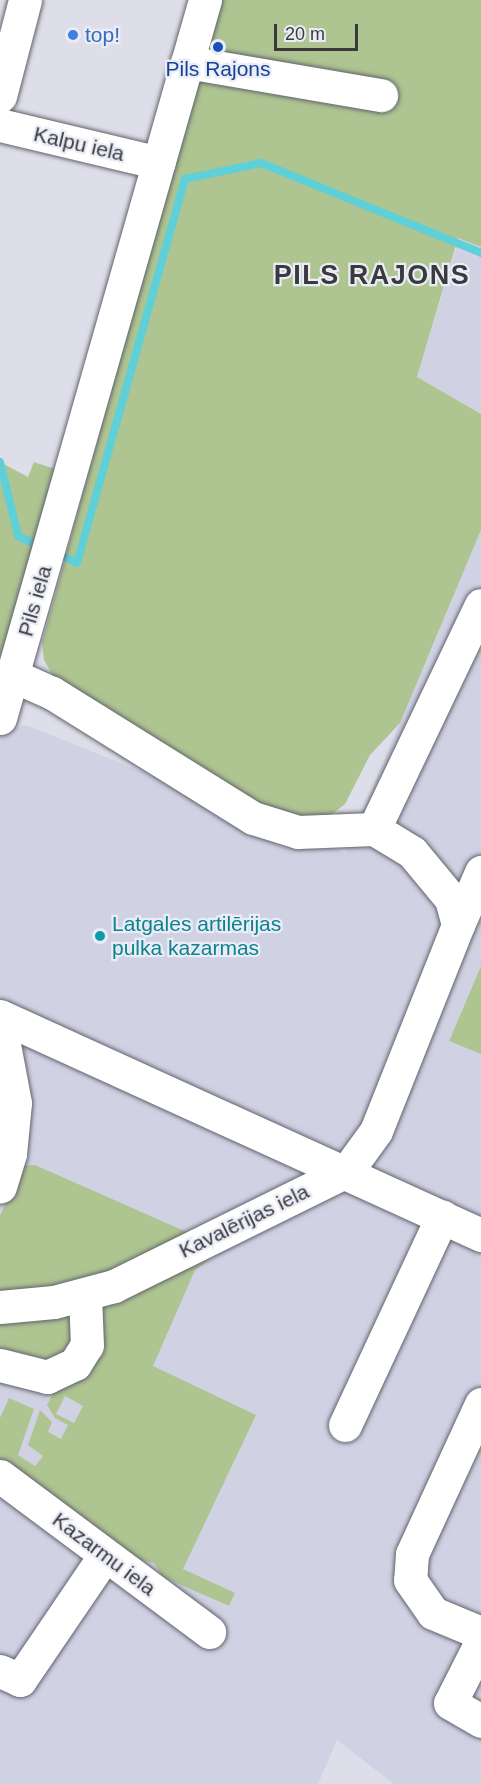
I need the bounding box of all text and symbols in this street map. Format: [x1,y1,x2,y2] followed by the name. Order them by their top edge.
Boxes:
[277,12,361,50] scale bar
[85,22,120,48] place label: top!
[285,24,325,44] text: 20 m
[66,28,80,42] marker: top!
[211,40,225,54] marker: Pils Rajons
[165,56,271,82] place label: Pils Rajons
[31,121,127,167] street label: Kalpu iela
[274,260,470,292] district label: PILS RAJONS
[13,563,57,639] street label: Pils iela
[112,911,281,961] place label: Latgales artilērijas pulka kazarmas
[93,929,107,943] marker: Latgales artilērijas pulka kazarmas
[175,1179,313,1263] street label: Kavalērijas iela
[47,1507,161,1601] street label: Kazarmu iela

